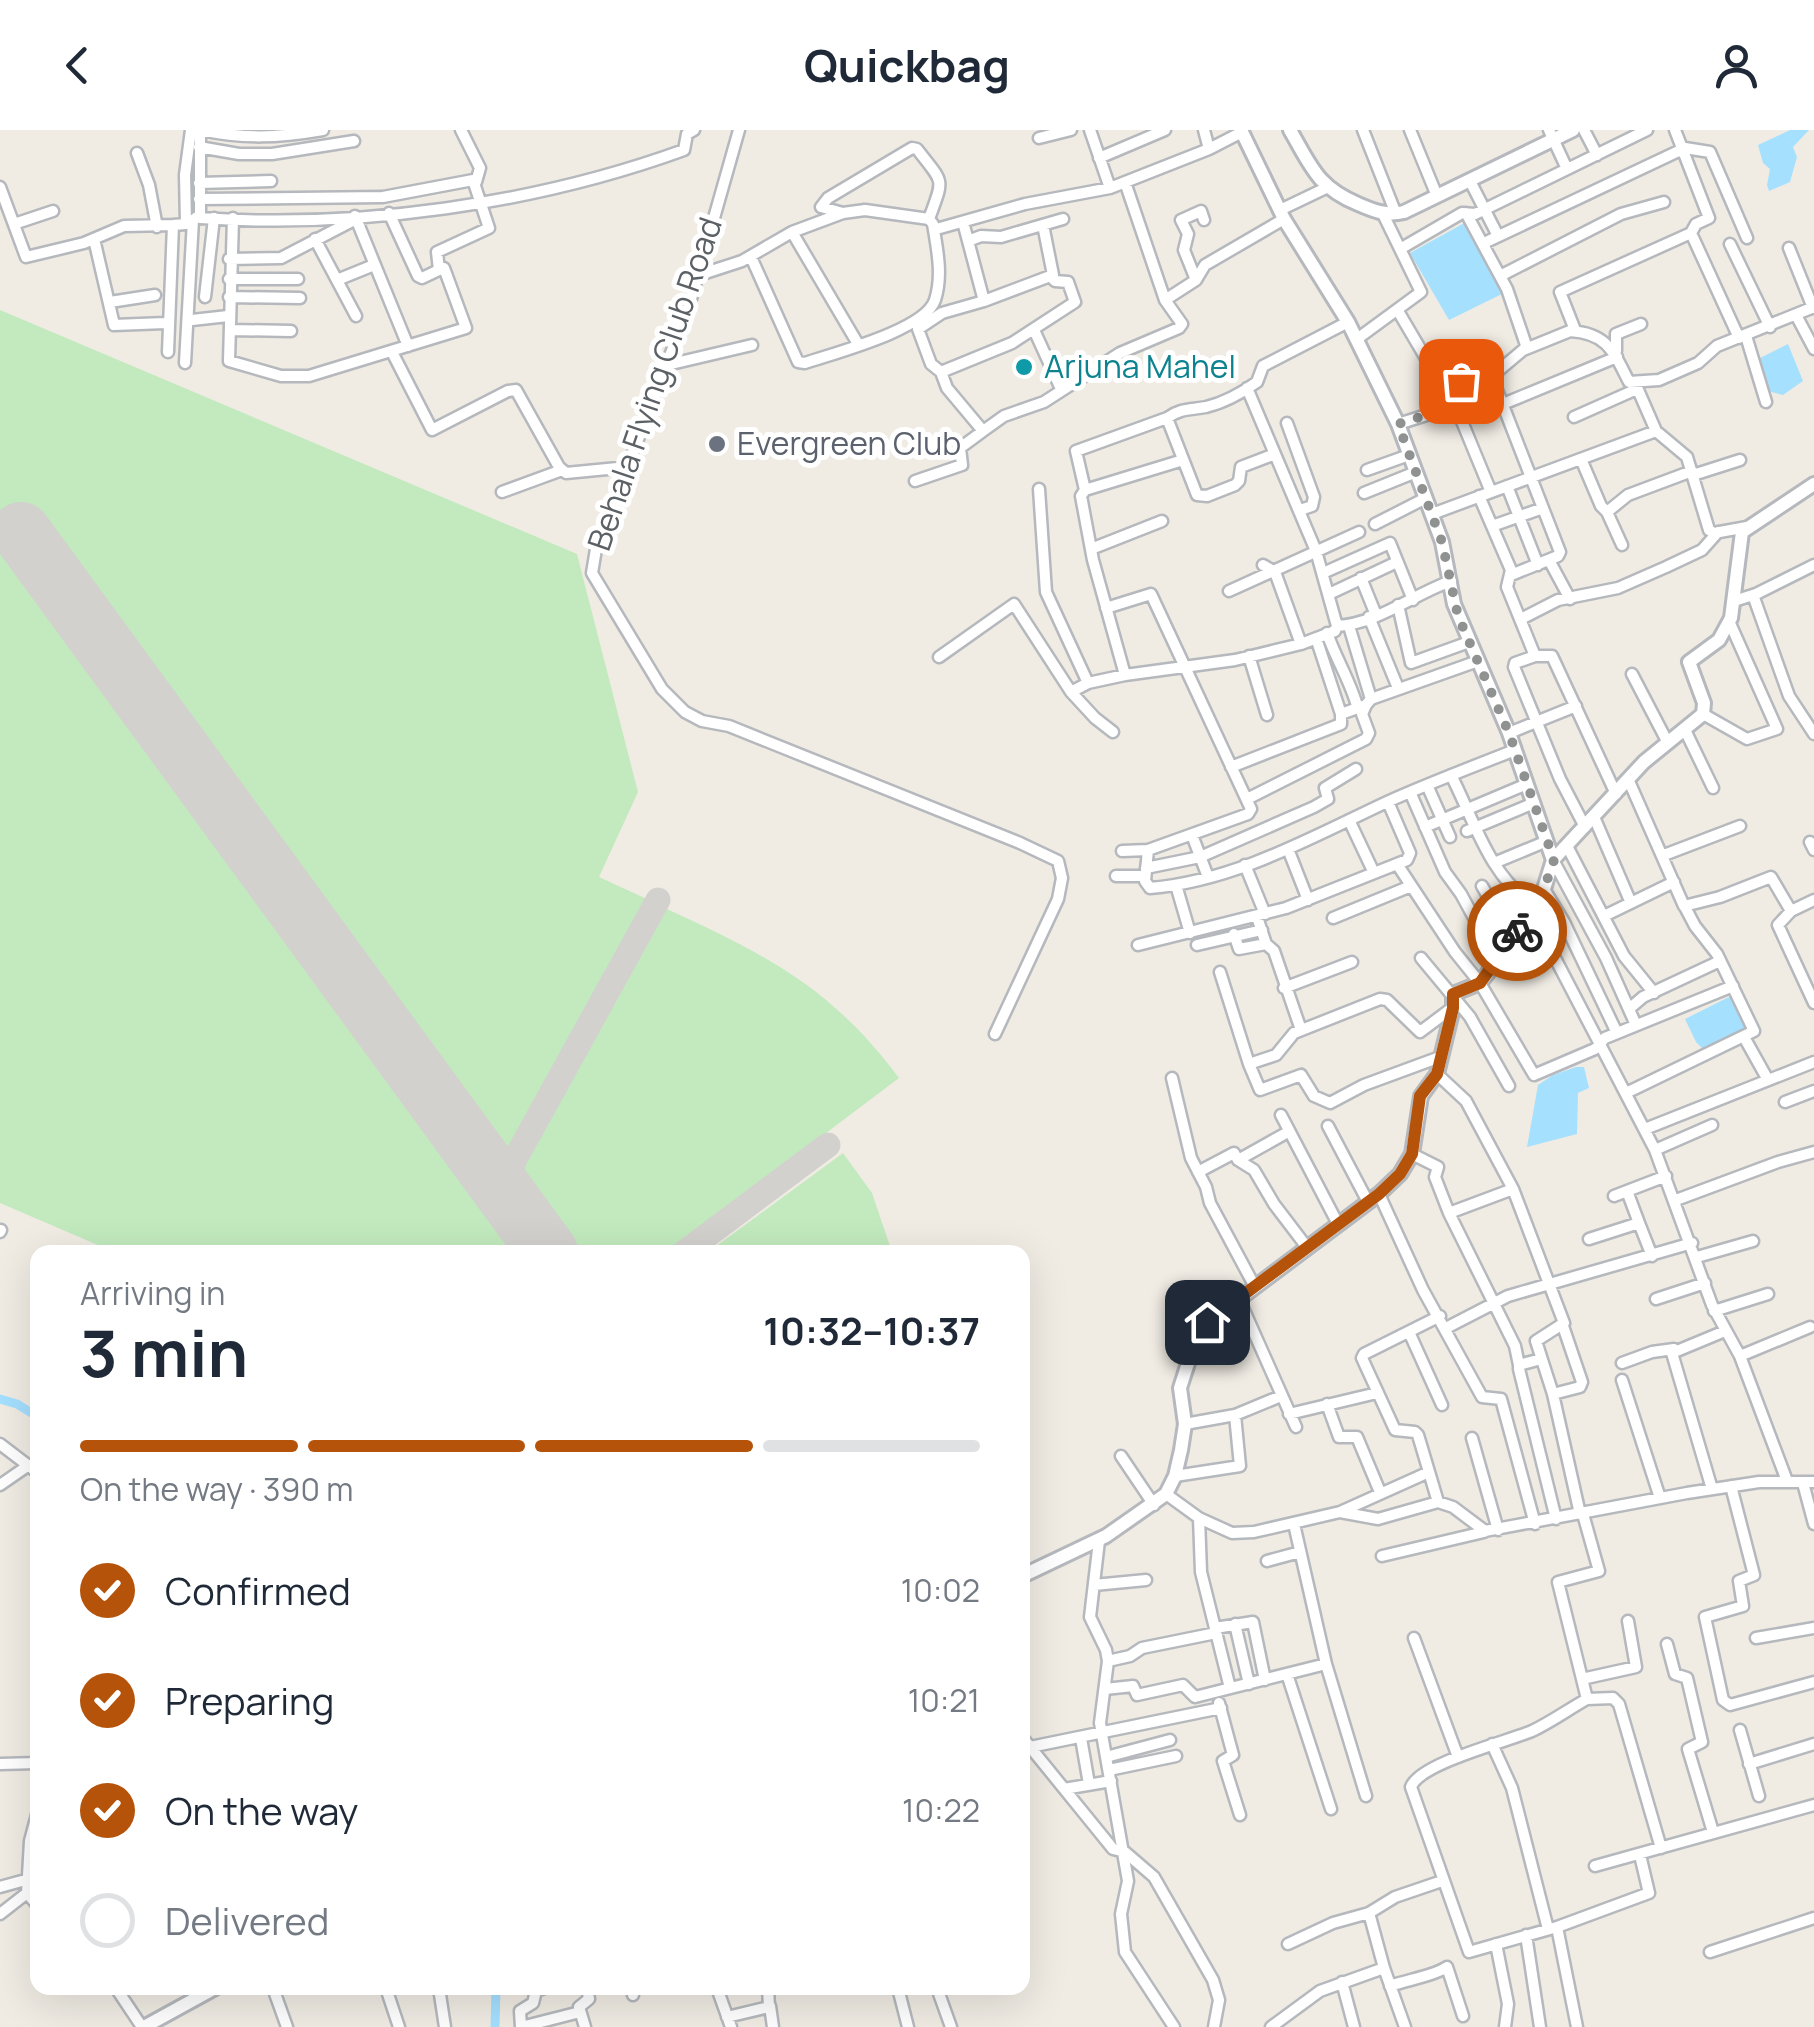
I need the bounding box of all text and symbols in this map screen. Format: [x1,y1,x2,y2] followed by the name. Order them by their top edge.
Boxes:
[804,34,1010,96] text: Quickbag
[50,38,105,93] icon: back
[1709,38,1764,93] icon: person
[576,211,732,556] street label: Behala Flying Club Road
[1419,339,1504,424] pin
[1044,344,1236,388] place label: Arjuna Mahel
[1434,354,1489,409] icon: bag
[1013,356,1035,378] marker: Arjuna Mahel
[737,421,961,465] place label: Evergreen Club
[706,433,728,455] marker: Evergreen Club
[1467,881,1567,981] courier
[1490,904,1545,959] icon: bike
[80,1271,225,1315] text: Arriving in
[1165,1280,1250,1365] pin
[1180,1295,1235,1350] icon: home
[763,1304,980,1356] text: 10:32–10:37
[80,1308,248,1397] text: 3 min
[80,1467,353,1511] text: On the way · 390 m
[80,1563,135,1618] icon: check
[165,1564,351,1616] text: Confirmed
[901,1568,980,1612] text: 10:02
[80,1673,135,1728] icon: check
[165,1674,334,1726] text: Preparing
[908,1678,980,1722] text: 10:21
[80,1783,135,1838] icon: check
[165,1784,358,1836] text: On the way
[902,1788,980,1832] text: 10:22
[165,1894,329,1946] text: Delivered

